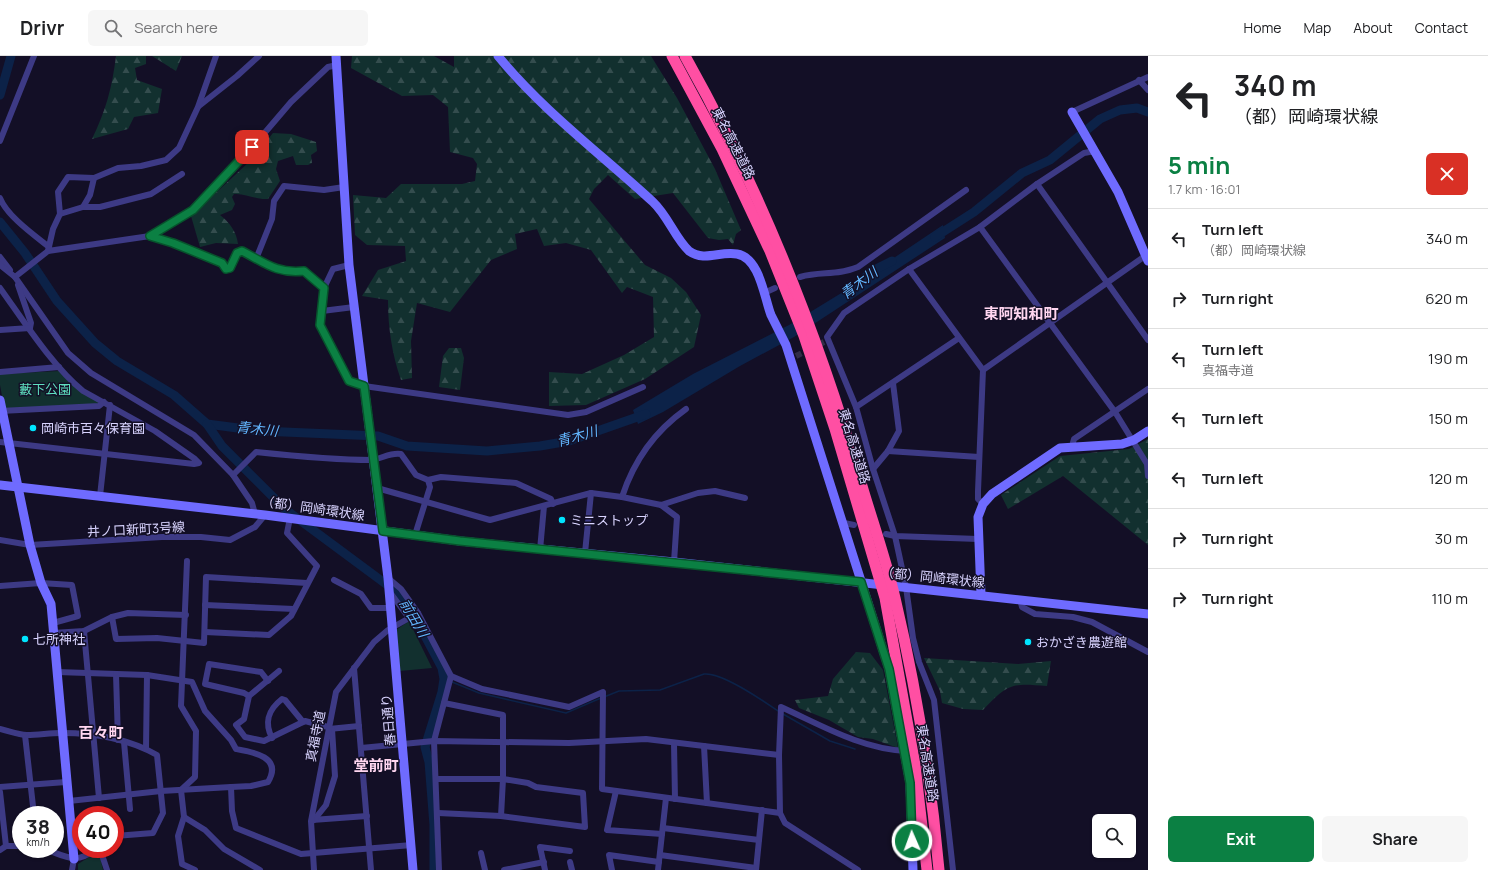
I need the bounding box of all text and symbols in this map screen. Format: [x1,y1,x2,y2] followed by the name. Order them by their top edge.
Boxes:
[88,10,368,46] search box
[20,15,64,41] text: Drivr
[102,17,124,39] icon: search
[134,17,218,38] text: Search here
[1244,18,1281,37] text: Home
[1303,18,1331,37] text: Map
[1353,18,1393,37] text: About
[1415,18,1468,37] text: Contact
[1234,66,1317,104] text: 340 m
[1168,72,1220,124] icon: left
[708,104,760,182] street label: 東名高速道路
[1234,104,1378,128] text: （都）岡崎環状線
[235,130,269,164] pin
[241,136,263,158] icon: arrive
[1168,148,1230,181] text: 5 min
[1426,153,1468,195] button: close
[1168,180,1241,198] text: 1.7 km · 16:01
[1202,219,1264,240] text: Turn left
[1168,228,1190,250] icon: left
[1426,228,1468,249] text: 340 m
[1202,241,1306,259] text: （都）岡崎環状線
[836,261,883,303] water label: 青木川
[1168,288,1190,310] icon: right
[1202,288,1273,309] text: Turn right
[1425,288,1468,309] text: 620 m
[983,303,1059,324] district label: 東阿知和町
[1202,339,1264,360] text: Turn left
[1168,348,1190,370] icon: left
[1428,348,1468,369] text: 190 m
[1202,361,1254,379] text: 真福寺道
[19,380,71,398] park label: 藪下公園
[835,406,875,486] street label: 東名高速道路
[1168,408,1190,430] icon: left
[1202,408,1264,429] text: Turn left
[1429,408,1468,429] text: 150 m
[235,417,281,440] water label: 青木川
[41,419,145,437] place label: 岡崎市百々保育園
[554,420,602,450] water label: 青木川
[28,423,38,433] marker: 岡崎市百々保育園
[1168,468,1190,490] icon: left
[1202,468,1264,489] text: Turn left
[1429,468,1468,489] text: 120 m
[260,492,366,524] street label: （都）岡崎環状線
[570,511,648,529] place label: ミニストップ
[557,515,567,525] marker: ミニストップ
[86,517,186,541] street label: 井ノ口新町3号線
[1168,528,1190,550] icon: right
[1202,528,1273,549] text: Turn right
[1435,528,1468,549] text: 30 m
[880,563,986,591] street label: （都）岡崎環状線
[1168,588,1190,610] icon: right
[1202,588,1273,609] text: Turn right
[1431,588,1468,609] text: 110 m
[395,595,434,642] water label: 前田川
[33,630,85,648] place label: 七所神社
[1036,633,1127,651] place label: おかざき農遊館
[20,634,30,644] marker: 七所神社
[1023,637,1033,647] marker: おかざき農遊館
[377,693,399,747] street label: 春日通り
[301,709,329,763] street label: 真福寺道
[78,722,124,743] district label: 百々町
[913,723,943,803] street label: 東名高速道路
[353,755,399,776] district label: 堂前町
[72,806,124,858] speed limit sign: 40
[26,813,50,840] text: 38
[1092,814,1136,858] map controls
[1092,814,1136,858] button: search
[1168,816,1314,862] button: Exit
[1322,816,1468,862] button: Share
[891,820,933,862] position arrow
[26,835,50,849] text: km/h

